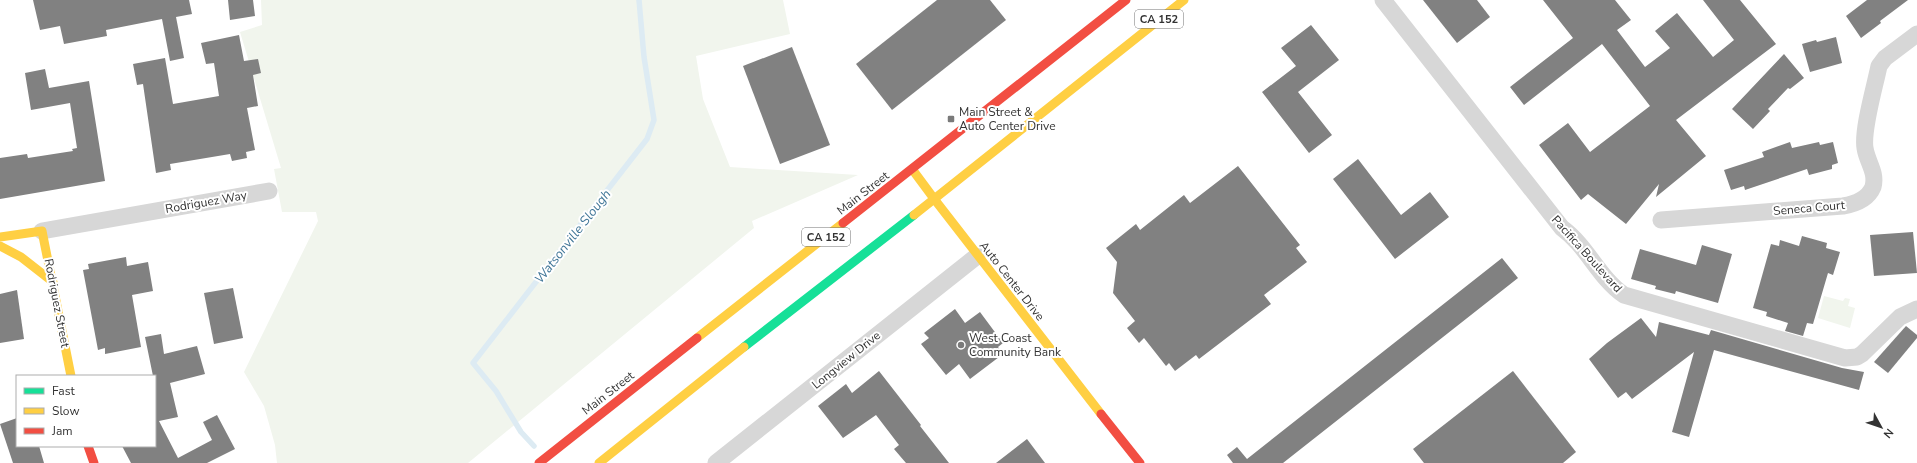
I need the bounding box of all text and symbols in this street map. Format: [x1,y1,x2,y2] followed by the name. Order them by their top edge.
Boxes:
[1135,10,1183,28] road number: CA 152
[959,104,1056,134] place label: Main Street & Auto Center Drive
[946,114,956,124] marker: Main Street & Auto Center Drive
[834,167,893,218] street label: Main Street
[530,186,615,287] water label: Watsonville Slough
[164,187,249,217] street label: Rodriguez Way
[1773,197,1846,219] street label: Seneca Court
[1548,212,1626,296] street label: Pacifica Boulevard
[802,228,850,246] road number: CA 152
[976,238,1048,324] street label: Auto Center Drive
[41,257,74,350] street label: Rodriguez Street
[808,327,884,393] street label: Longview Drive
[969,330,1062,360] place label: West Coast Community Bank
[956,340,966,350] marker: West Coast Community Bank
[579,367,638,418] street label: Main Street
[16,375,156,447] legend
[52,383,75,399] text: Fast
[52,403,80,419] text: Slow
[1861,407,1901,447] north arrow
[51,423,73,439] text: Jam
[1880,425,1897,441] text: N

